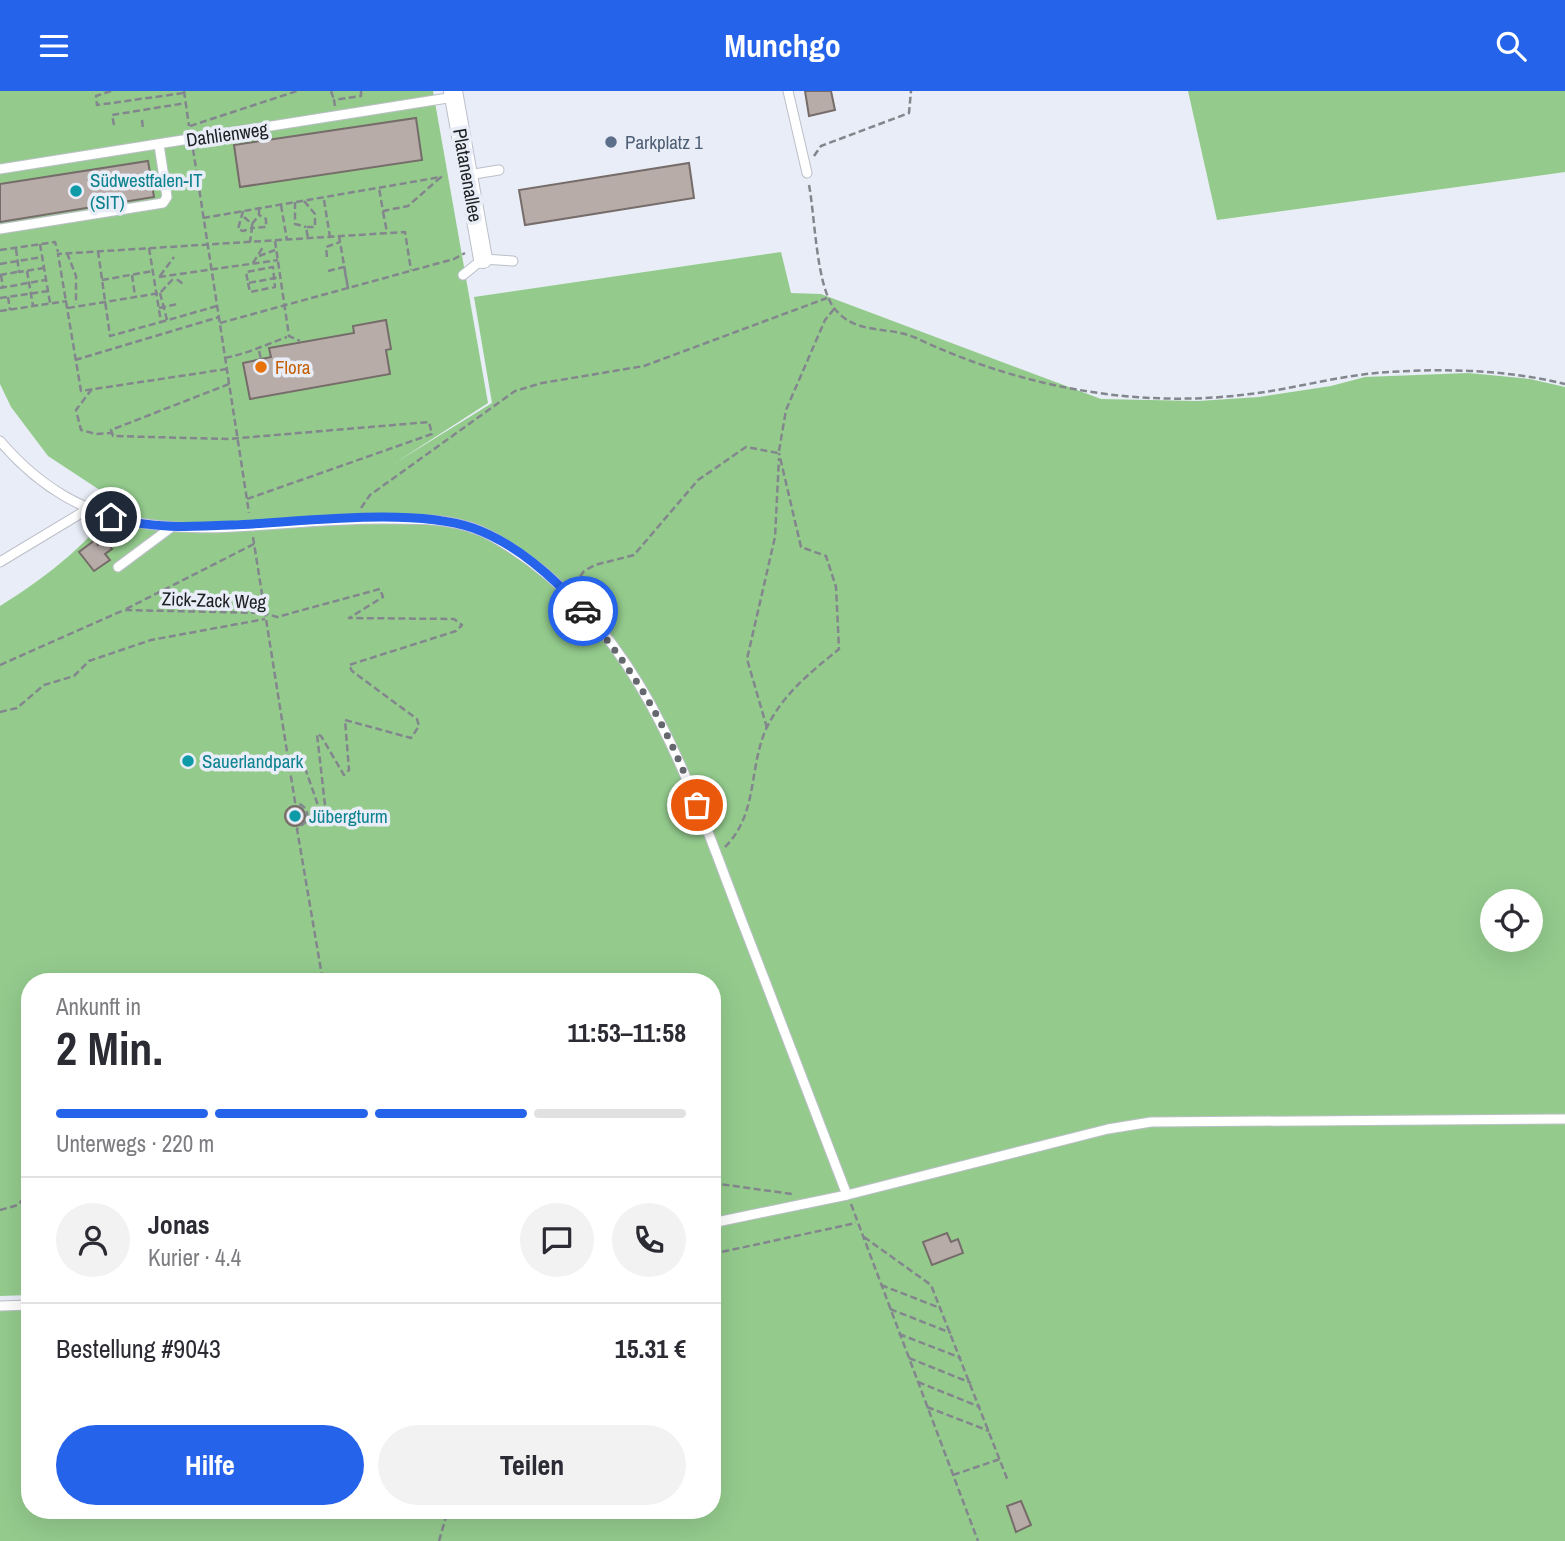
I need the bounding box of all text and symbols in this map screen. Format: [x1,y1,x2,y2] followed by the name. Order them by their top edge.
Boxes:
[724,24,841,67] text: Munchgo
[35,27,73,65] icon: menu
[1492,27,1530,65] icon: search
[184,115,270,153] street label: Dahlienweg
[447,126,489,224] street label: Platanenallee
[625,129,703,155] place label: Parkplatz 1
[603,134,619,150] marker: Parkplatz 1
[90,167,203,215] place label: Südwestfalen-IT (SIT)
[68,183,84,199] marker: Südwestfalen-IT (SIT)
[275,354,311,380] place label: Flora
[253,359,269,375] marker: Flora
[81,487,141,547] pin
[92,498,130,536] icon: home
[548,576,618,646] courier
[161,585,267,615] street label: Zick-Zack Weg
[564,592,602,630] icon: car
[202,748,304,774] place label: Sauerlandpark
[180,753,196,769] marker: Sauerlandpark
[667,775,727,835] pin
[678,786,716,824] icon: bag
[309,803,388,829] place label: Jübergturm
[287,808,303,824] marker: Jübergturm
[1480,889,1543,952] map controls
[1480,889,1543,952] button: locate
[56,991,141,1022] text: Ankunft in
[567,1015,686,1050] text: 11:53–11:58
[56,1017,163,1079] text: 2 Min.
[56,1128,214,1159] text: Unterwegs · 220 m
[56,1203,130,1277] button: person
[520,1203,594,1277] button: chat
[612,1203,686,1277] button: phone
[148,1207,210,1242] text: Jonas
[148,1242,241,1273] text: Kurier · 4.4
[56,1331,221,1366] text: Bestellung #9043
[615,1331,686,1366] text: 15.31 €
[56,1425,364,1505] button: Hilfe
[378,1425,686,1505] button: Teilen

